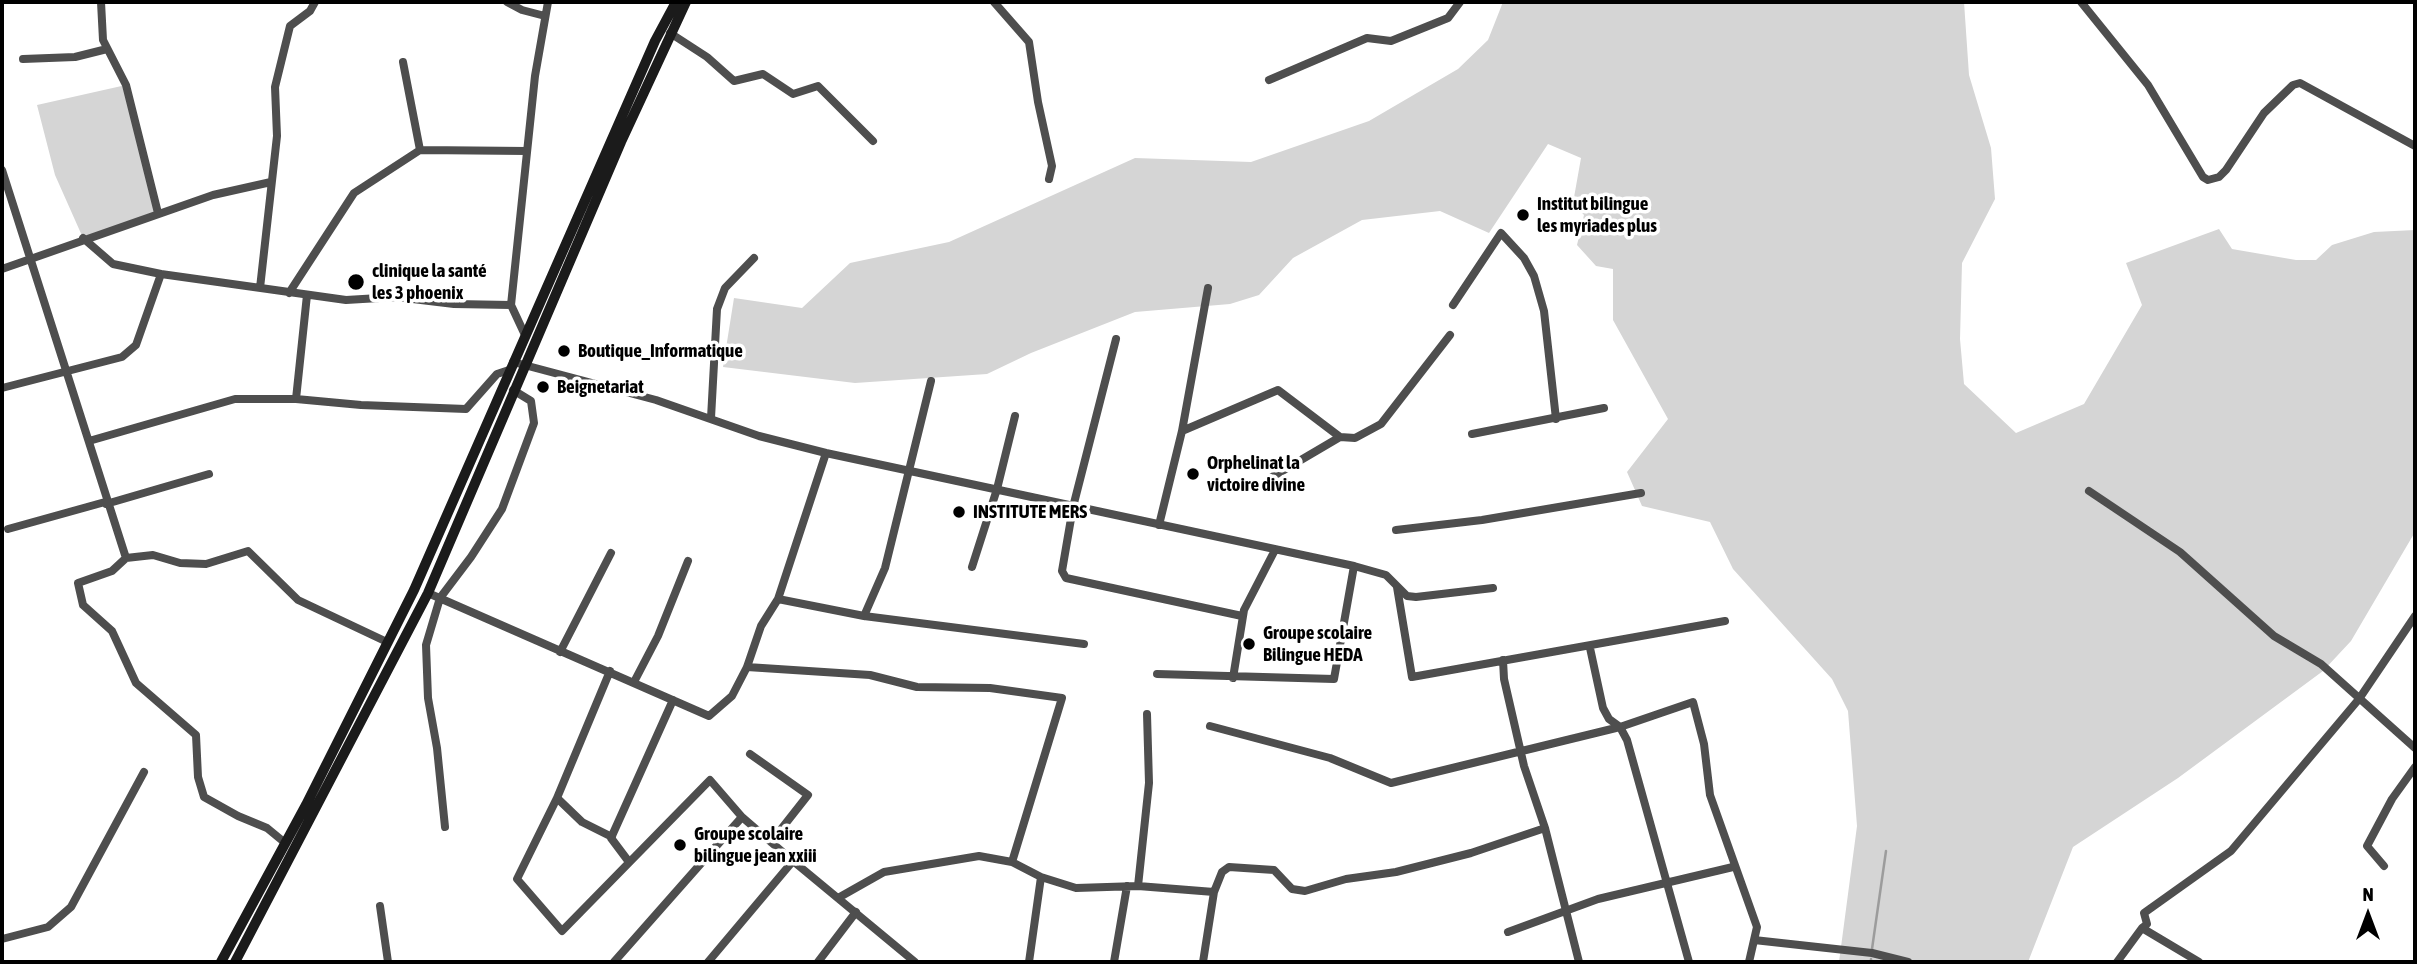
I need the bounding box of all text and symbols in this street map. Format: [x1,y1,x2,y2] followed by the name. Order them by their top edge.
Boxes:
[1537,193,1657,237] place label: Institut bilingue les myriades plus
[1515,207,1531,223] marker: Institut bilingue les myriades plus
[372,260,487,304] place label: clinique la santé les 3 phoenix
[346,272,366,292] marker: clinique la santé les 3 phoenix
[578,340,743,362] place label: Boutique_Informatique
[556,343,572,359] marker: Boutique_Informatique
[557,376,644,398] place label: Beignetariat
[535,379,551,395] marker: Beignetariat
[1207,452,1305,496] place label: Orphelinat la victoire divine
[1185,466,1201,482] marker: Orphelinat la victoire divine
[973,501,1087,523] place label: INSTITUTE MERS
[951,504,967,520] marker: INSTITUTE MERS
[1263,622,1372,666] place label: Groupe scolaire Bilingue HEDA
[1241,636,1257,652] marker: Groupe scolaire Bilingue HEDA
[694,823,817,867] place label: Groupe scolaire bilingue jean xxiii
[672,837,688,853] marker: Groupe scolaire bilingue jean xxiii
[2333,880,2403,950] north arrow
[2362,883,2374,905] text: N

